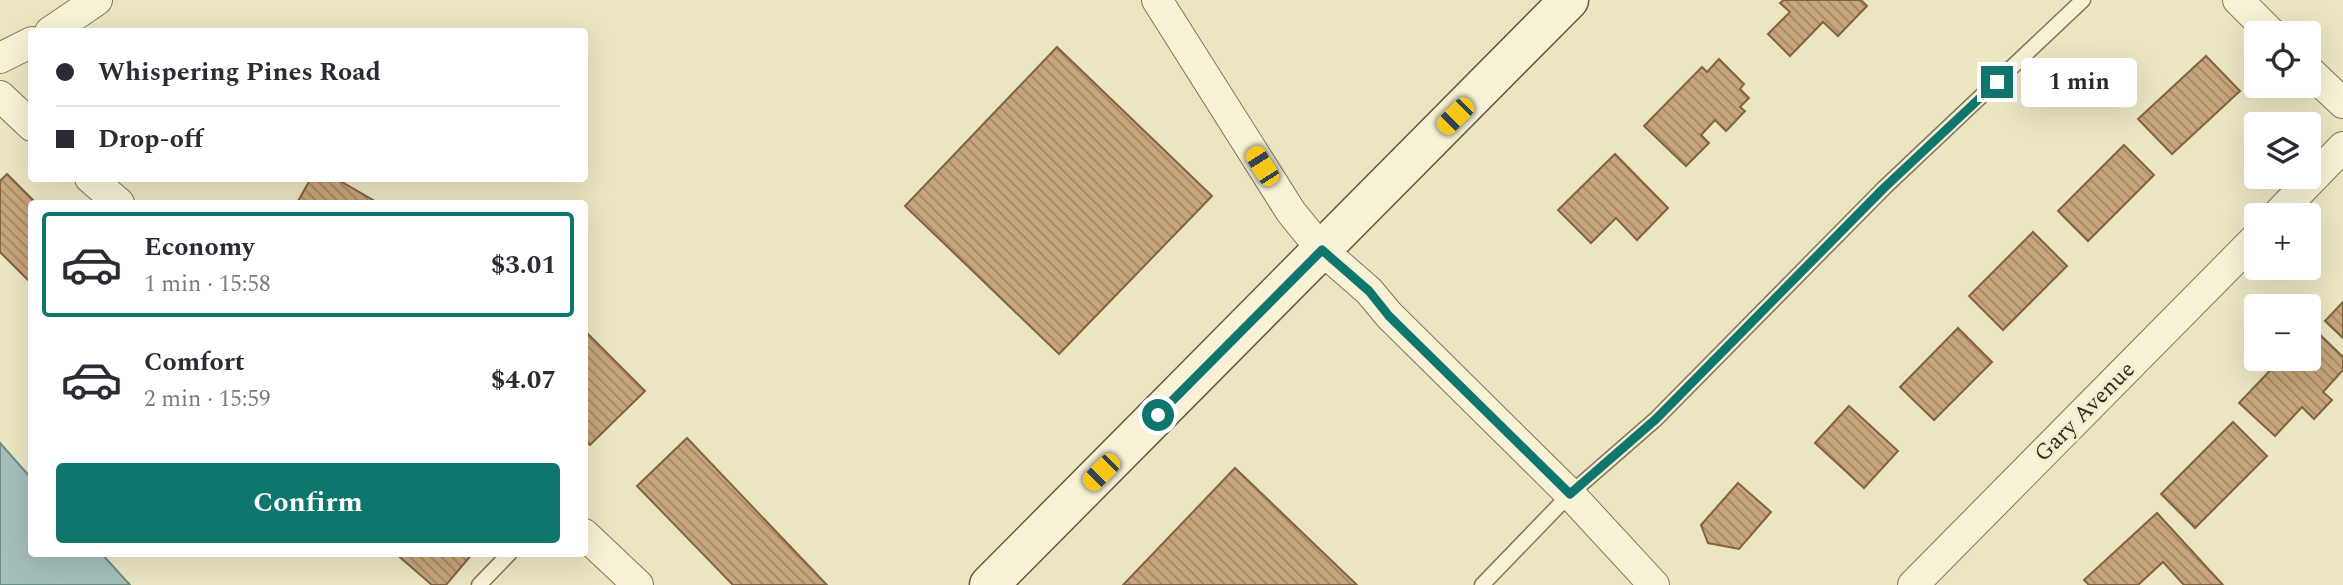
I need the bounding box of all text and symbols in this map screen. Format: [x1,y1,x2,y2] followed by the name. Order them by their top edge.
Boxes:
[2244,21,2321,371] map controls
[2244,21,2321,98] button: locate
[98,52,381,92] text: Whispering Pines Road
[2022,57,2137,106] callout: 1 min
[2048,65,2110,100] text: 1 min
[1981,66,2013,98] route end
[1433,94,1478,138] car
[2244,112,2321,189] button: layers
[98,119,203,159] text: Drop-off
[1242,143,1283,189] car
[2244,203,2321,280] button: +
[144,227,254,267] text: Economy
[60,233,123,296] icon: car
[491,245,556,285] text: $3.01
[144,267,271,302] text: 1 min · 15:58
[2244,294,2321,371] button: −
[144,342,245,382] text: Comfort
[60,348,123,411] icon: car
[2026,353,2144,471] street label: Gary Avenue
[491,360,556,400] text: $4.07
[144,382,271,417] text: 2 min · 15:59
[1142,399,1174,431] route start
[1079,450,1124,494] car
[56,463,560,543] button: Confirm

